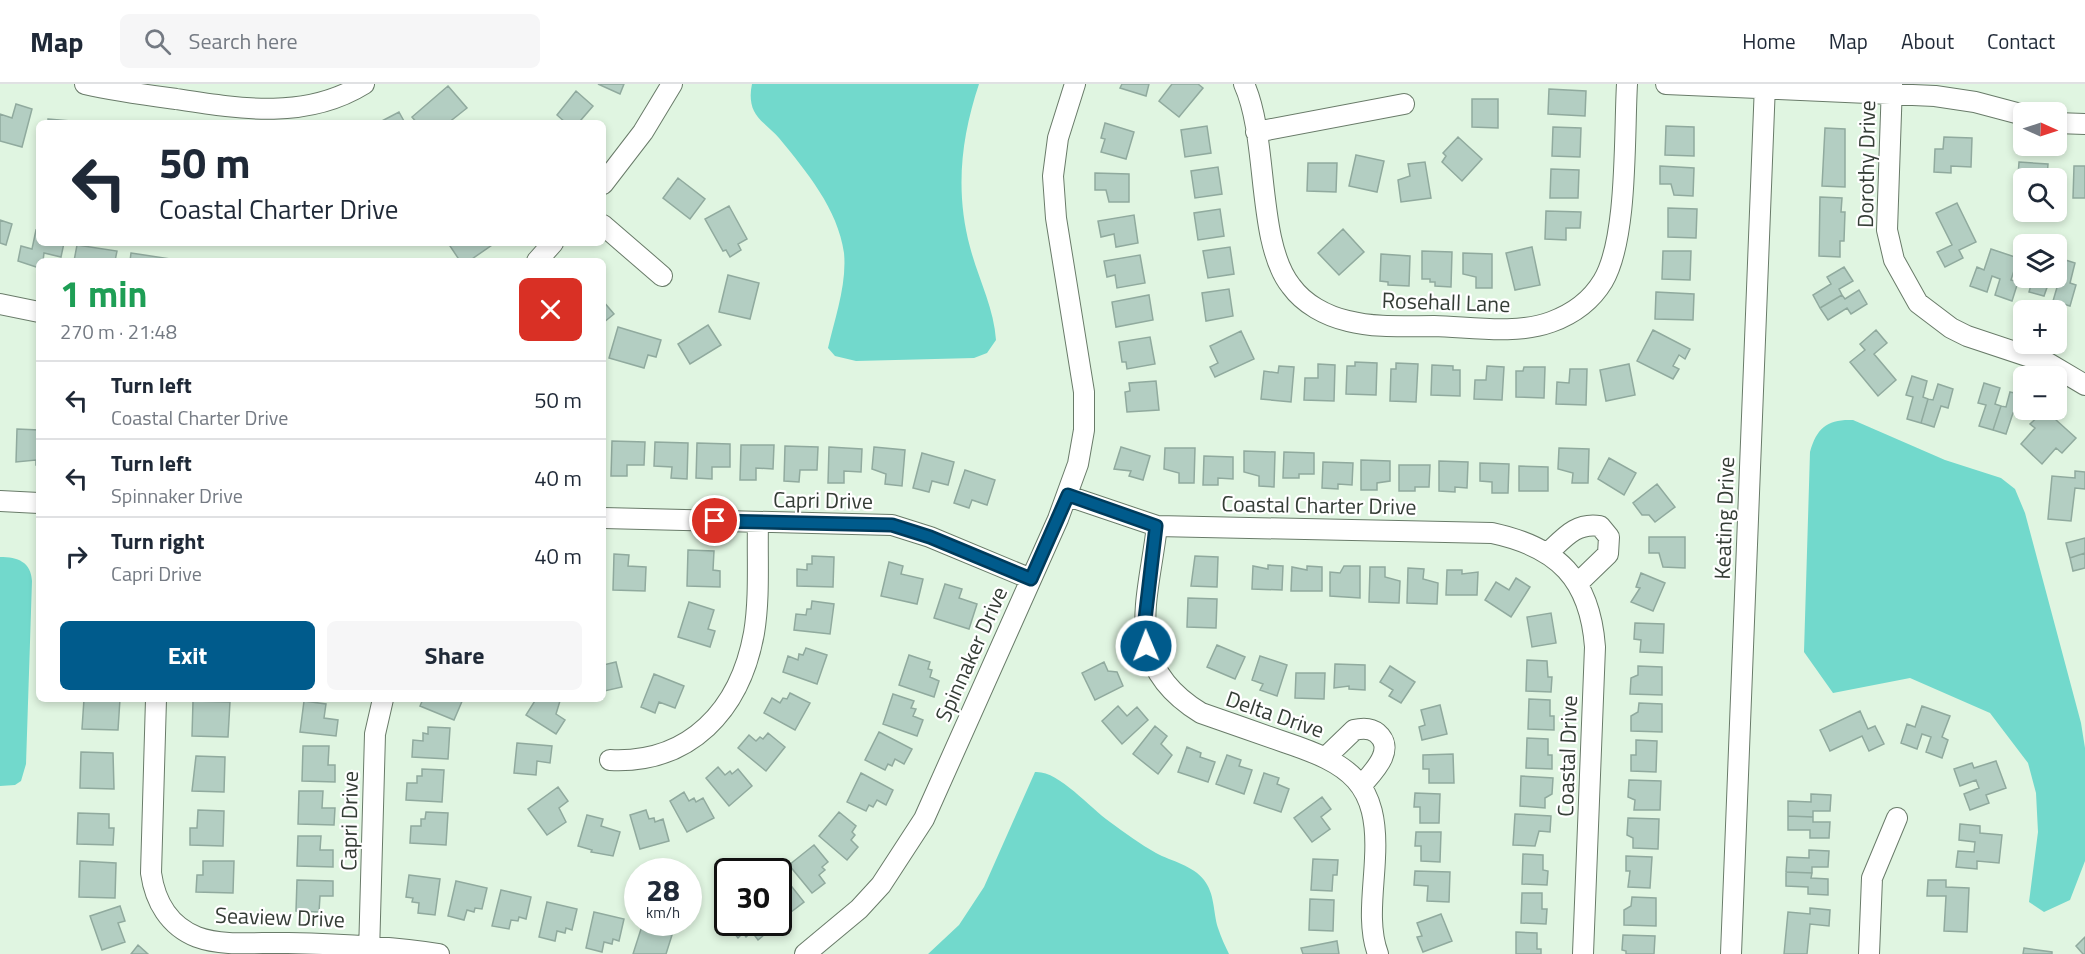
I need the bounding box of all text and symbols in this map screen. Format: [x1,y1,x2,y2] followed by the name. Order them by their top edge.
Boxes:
[120,14,540,68] search box
[30,20,84,63] text: Map
[189,24,298,58] text: Search here
[141,25,174,58] icon: search
[1742,25,1796,57] text: Home
[1829,25,1868,57] text: Map
[1901,25,1954,57] text: About
[1987,25,2055,57] text: Contact
[1848,100,1884,228] street label: Dorothy Drive
[2013,102,2067,156] north arrow
[2013,102,2067,420] map controls
[159,130,251,194] text: 50 m
[60,144,138,222] icon: left
[2013,168,2067,222] button: search
[159,188,398,229] text: Coastal Charter Drive
[2013,234,2067,288] button: layers
[60,266,147,321] text: 1 min
[519,278,582,341] button: close
[1381,283,1511,321] street label: Rosehall Lane
[2013,300,2067,354] button: +
[60,316,177,347] text: 270 m · 21:48
[2013,366,2067,420] button: −
[111,368,192,402] text: Turn left
[534,383,582,417] text: 50 m
[60,384,93,417] icon: left
[111,402,288,433] text: Coastal Charter Drive
[111,446,192,480] text: Turn left
[1705,456,1743,580] street label: Keating Drive
[534,461,582,495] text: 40 m
[60,462,93,495] icon: left
[111,480,243,511] text: Spinnaker Drive
[773,482,873,518] street label: Capri Drive
[1221,486,1417,524] street label: Coastal Charter Drive
[689,495,740,546] pin
[698,504,731,537] icon: arrive
[111,524,205,558] text: Turn right
[534,539,582,573] text: 40 m
[60,540,93,573] icon: right
[111,558,202,589] text: Capri Drive
[926,581,1016,727] street label: Spinnaker Drive
[1114,614,1178,678] position arrow
[60,621,315,690] button: Exit
[327,621,582,690] button: Share
[1221,681,1329,747] street label: Delta Drive
[1548,695,1586,817] street label: Coastal Drive
[331,771,367,871] street label: Capri Drive
[714,858,792,936] speed limit sign: 30
[646,867,680,913] text: 28
[214,898,346,936] street label: Seaview Drive
[646,901,680,924] text: km/h

